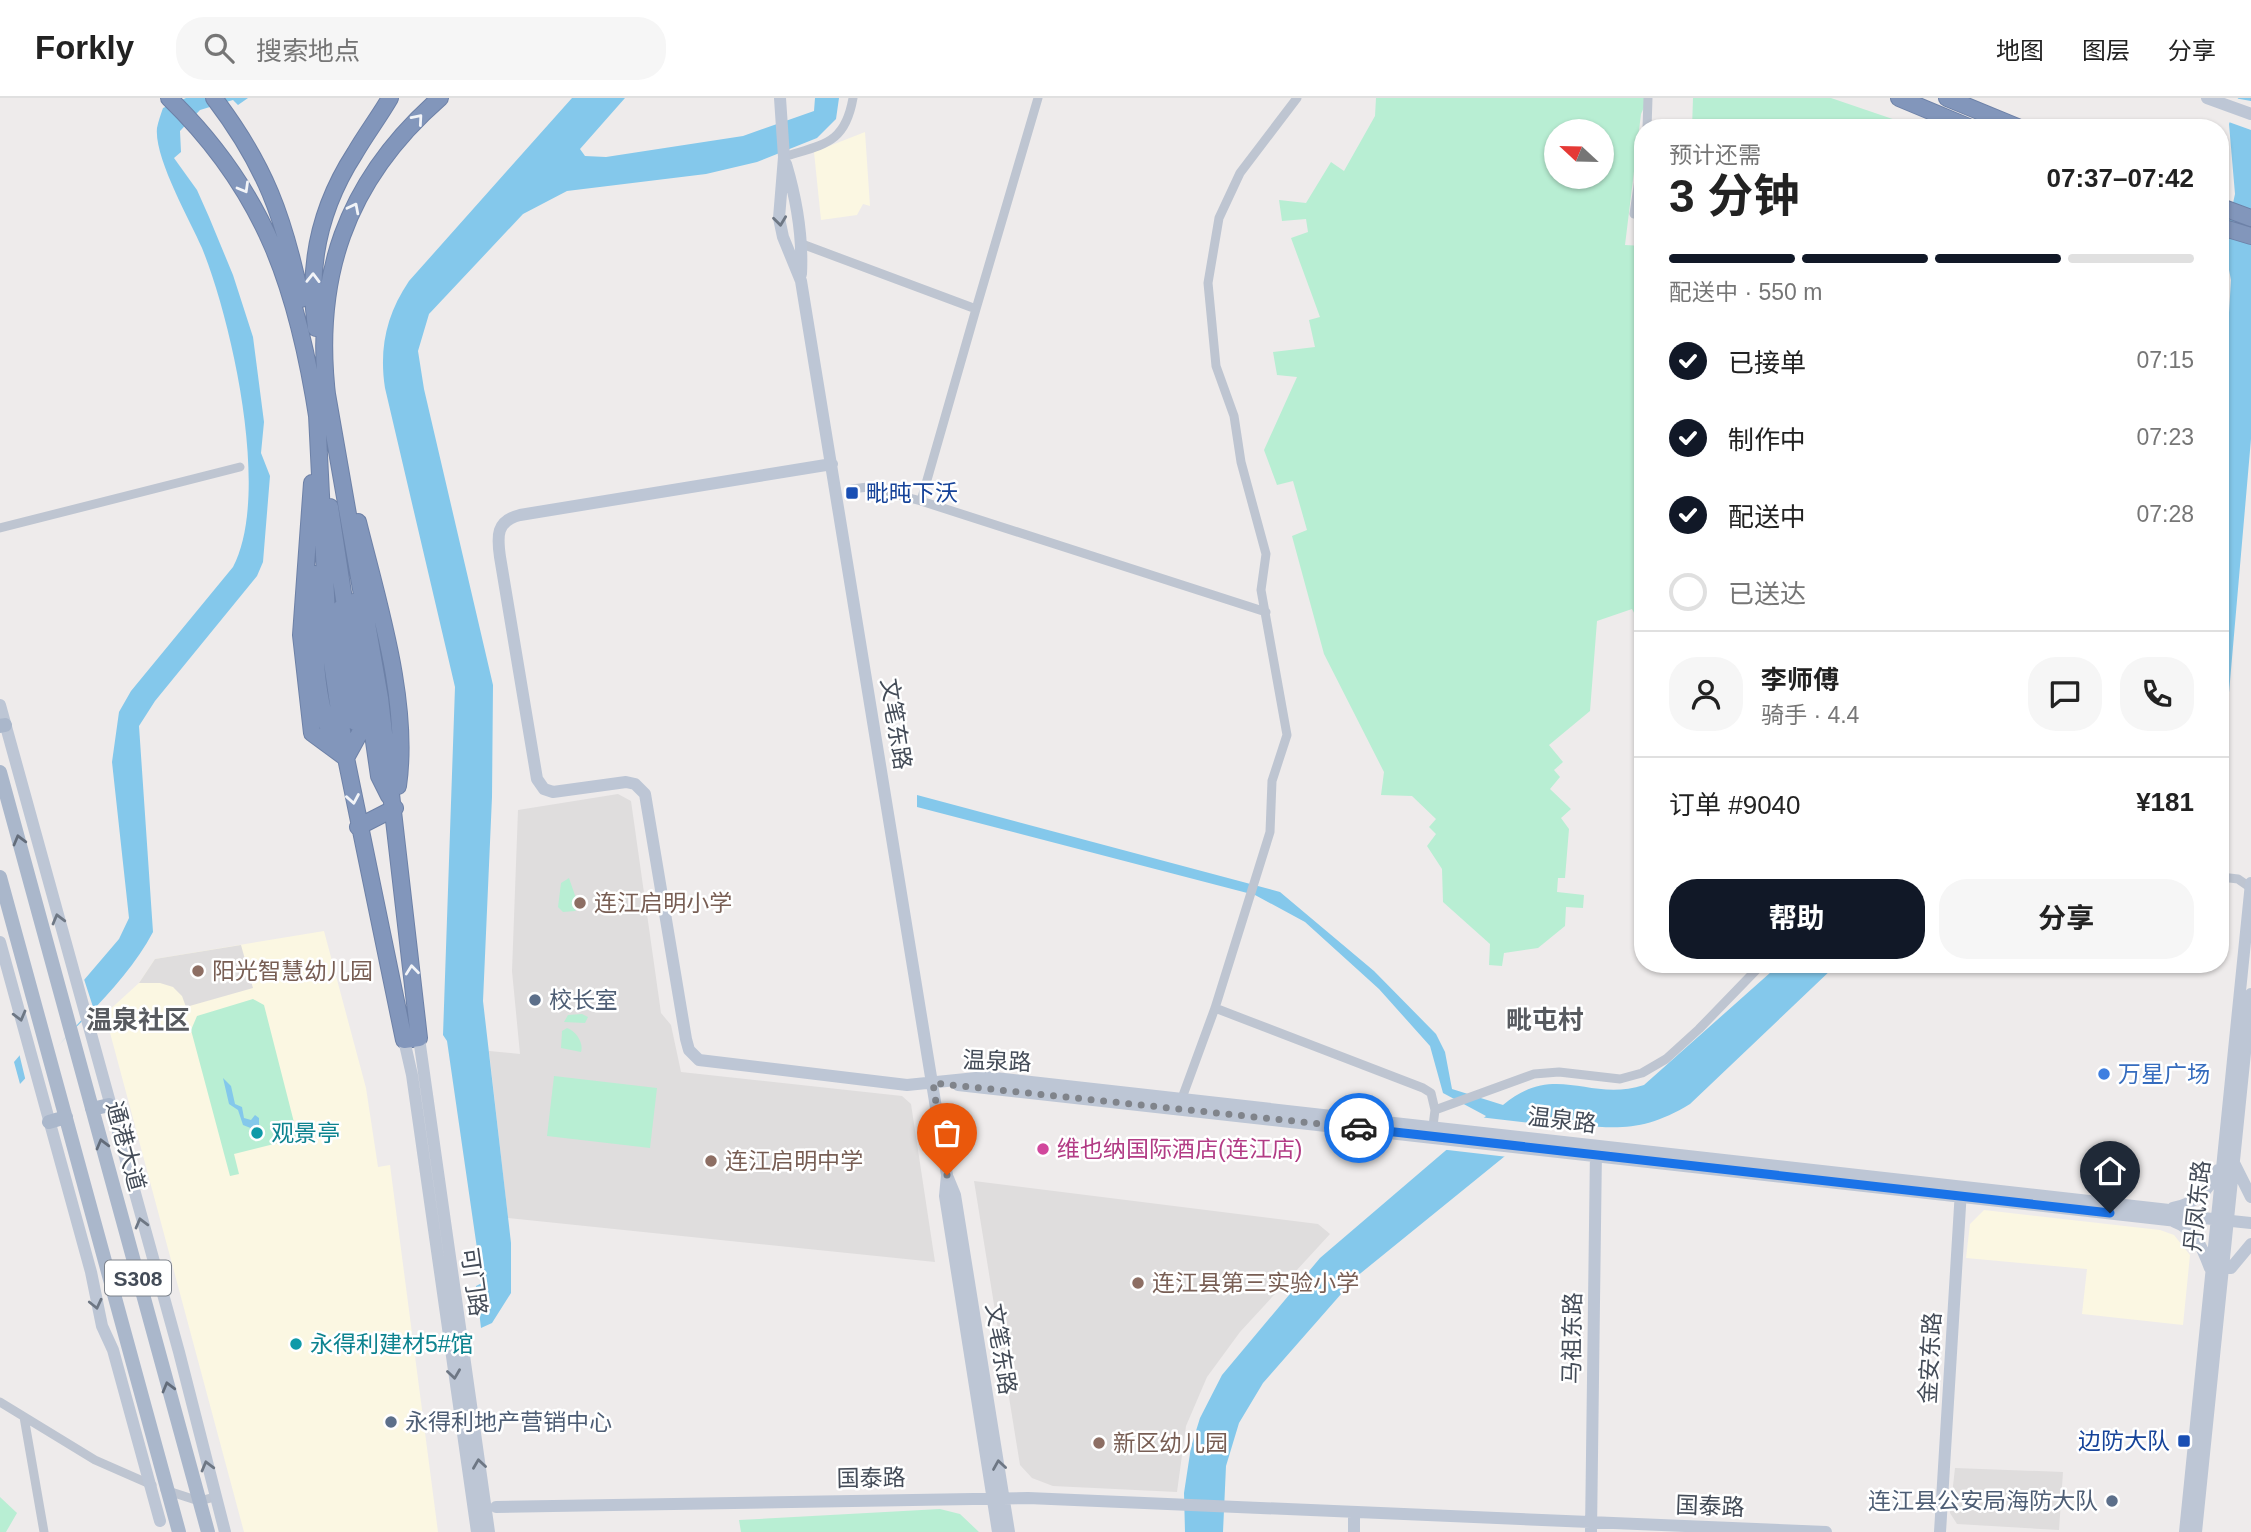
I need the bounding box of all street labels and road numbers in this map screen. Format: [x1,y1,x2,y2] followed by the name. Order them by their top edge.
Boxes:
[876,677,916,771] street label: 文笔东路
[962,1047,1032,1075] street label: 温泉路
[102,1098,150,1194] street label: 通港大道
[1526,1103,1598,1137] street label: 温泉路
[2179,1159,2215,1253] street label: 丹凤东路
[456,1246,492,1318] street label: 可门路
[105,1260,171,1296] road number: S308
[1558,1292,1586,1384] street label: 马祖东路
[981,1302,1021,1396] street label: 文笔东路
[1915,1311,1945,1405] street label: 金安东路
[836,1464,906,1492] street label: 国泰路
[1675,1492,1745,1520] street label: 国泰路

